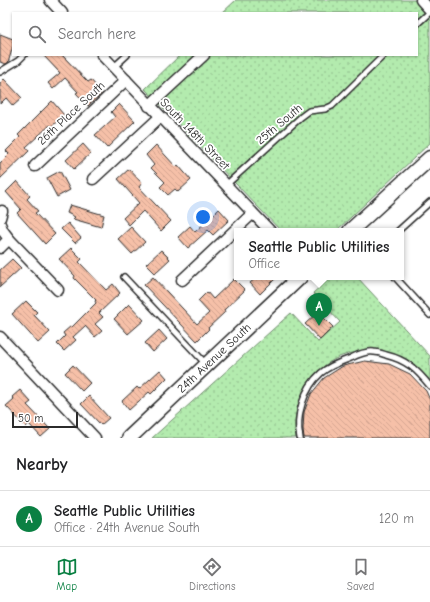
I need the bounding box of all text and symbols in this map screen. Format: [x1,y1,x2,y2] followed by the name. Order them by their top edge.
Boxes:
[12,12,418,56] search box
[26,23,48,45] icon: search
[58,25,136,43] text: Search here
[34,78,108,148] street label: 26th Place South
[157,95,233,173] street label: South 148th Street
[253,101,305,147] street label: 25th South
[193,207,213,227] your location
[234,228,404,280] popup
[249,238,389,256] text: Seattle Public Utilities
[249,256,280,271] text: Office
[306,293,332,326] pin: A
[174,320,254,396] street label: 24th Avenue South
[12,410,78,429] scale bar
[18,412,43,425] text: 50 m
[16,455,67,474] text: Nearby
[54,502,195,520] text: Seattle Public Utilities
[25,511,33,526] text: A
[379,511,414,526] text: 120 m
[54,520,200,535] text: Office · 24th Avenue South
[56,556,78,593] tab: Map
[189,556,236,593] tab: Directions
[347,556,374,593] tab: Saved

